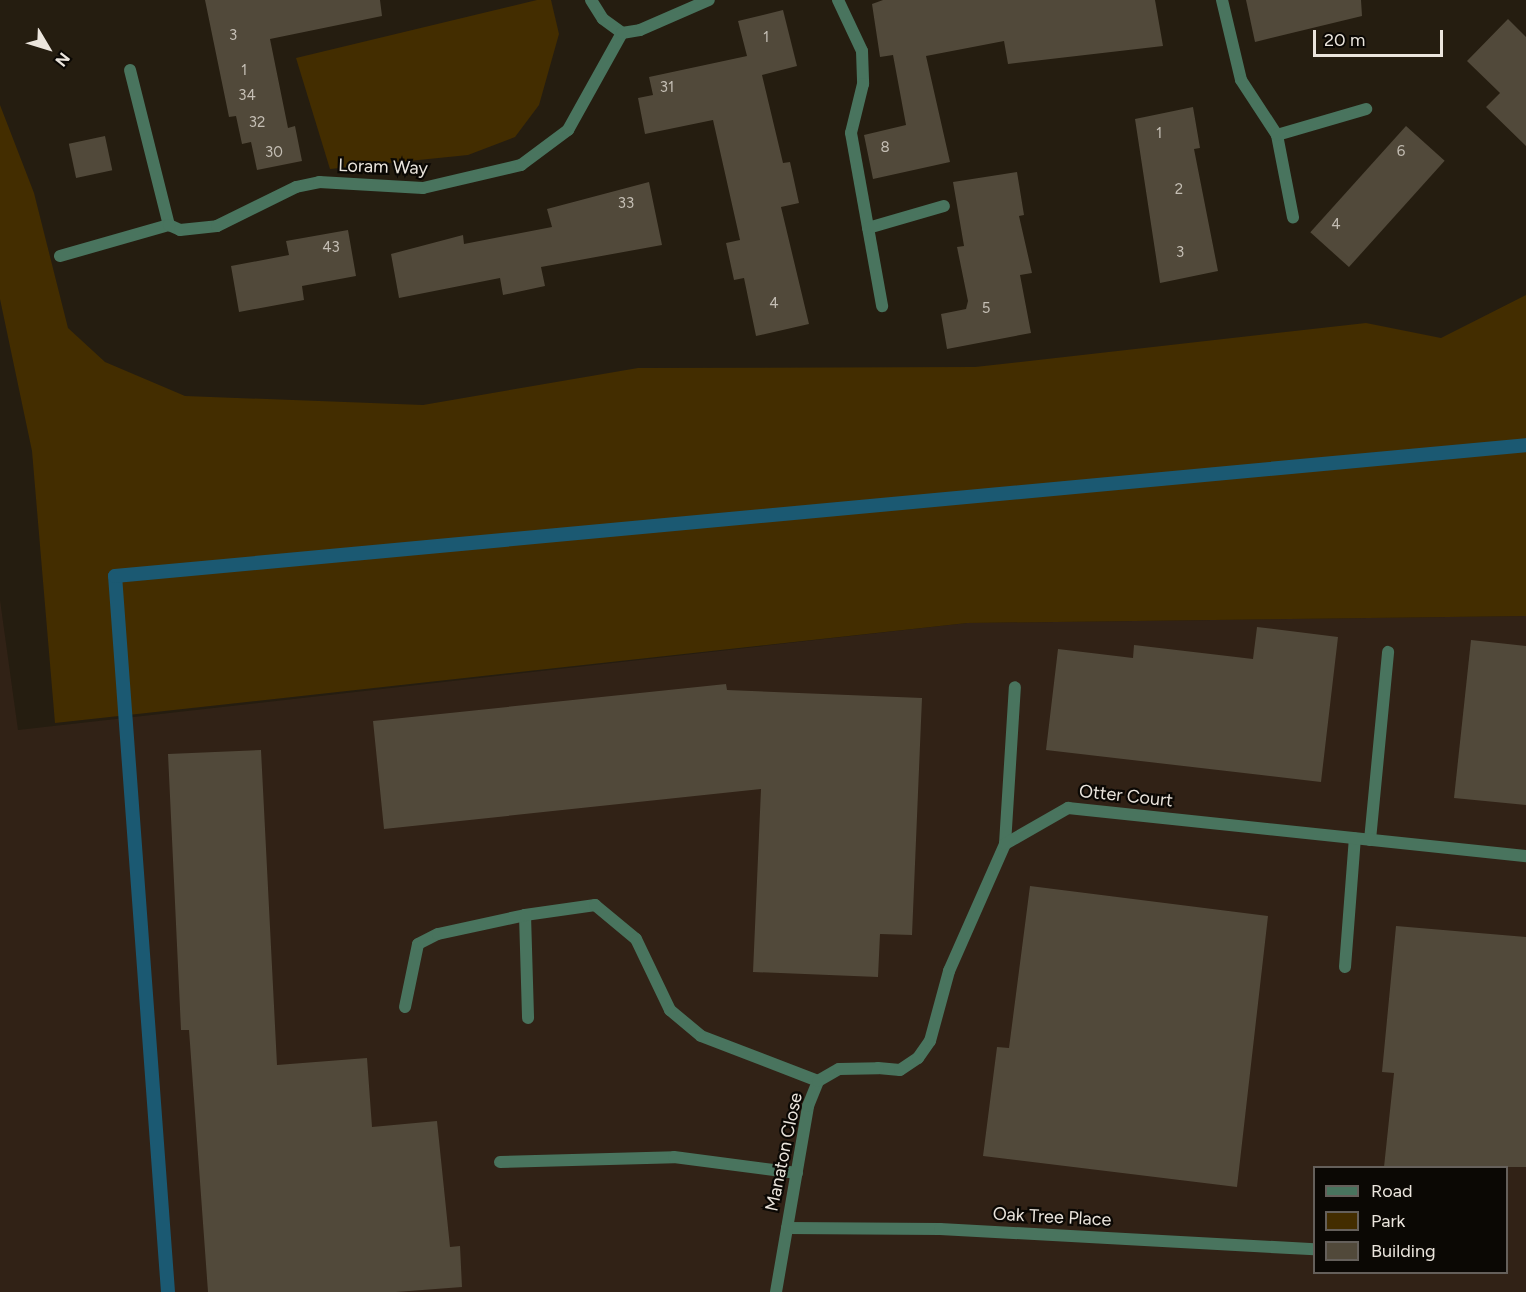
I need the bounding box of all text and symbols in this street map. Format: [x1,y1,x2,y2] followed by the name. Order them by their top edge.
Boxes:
[18,18,78,78] north arrow
[1316,18,1446,56] scale bar
[229,27,237,45] house number: 3
[763,29,769,47] house number: 1
[1324,29,1365,51] text: 20 m
[51,49,74,70] text: N
[241,62,247,80] house number: 1
[660,79,674,97] house number: 31
[238,87,256,105] house number: 34
[249,114,265,132] house number: 32
[1156,125,1162,143] house number: 1
[880,139,890,157] house number: 8
[1397,143,1405,161] house number: 6
[265,144,283,162] house number: 30
[338,155,428,179] street label: Loram Way
[1175,181,1183,199] house number: 2
[618,195,634,213] house number: 33
[1331,216,1341,234] house number: 4
[322,239,340,257] house number: 43
[1176,244,1184,262] house number: 3
[769,295,779,313] house number: 4
[982,300,990,318] house number: 5
[1078,780,1174,812] street label: Otter Court
[761,1091,807,1213] street label: Manaton Close
[1313,1166,1508,1274] legend
[1371,1180,1412,1202] text: Road
[992,1203,1112,1231] street label: Oak Tree Place
[1371,1210,1405,1232] text: Park
[1371,1240,1436,1262] text: Building

